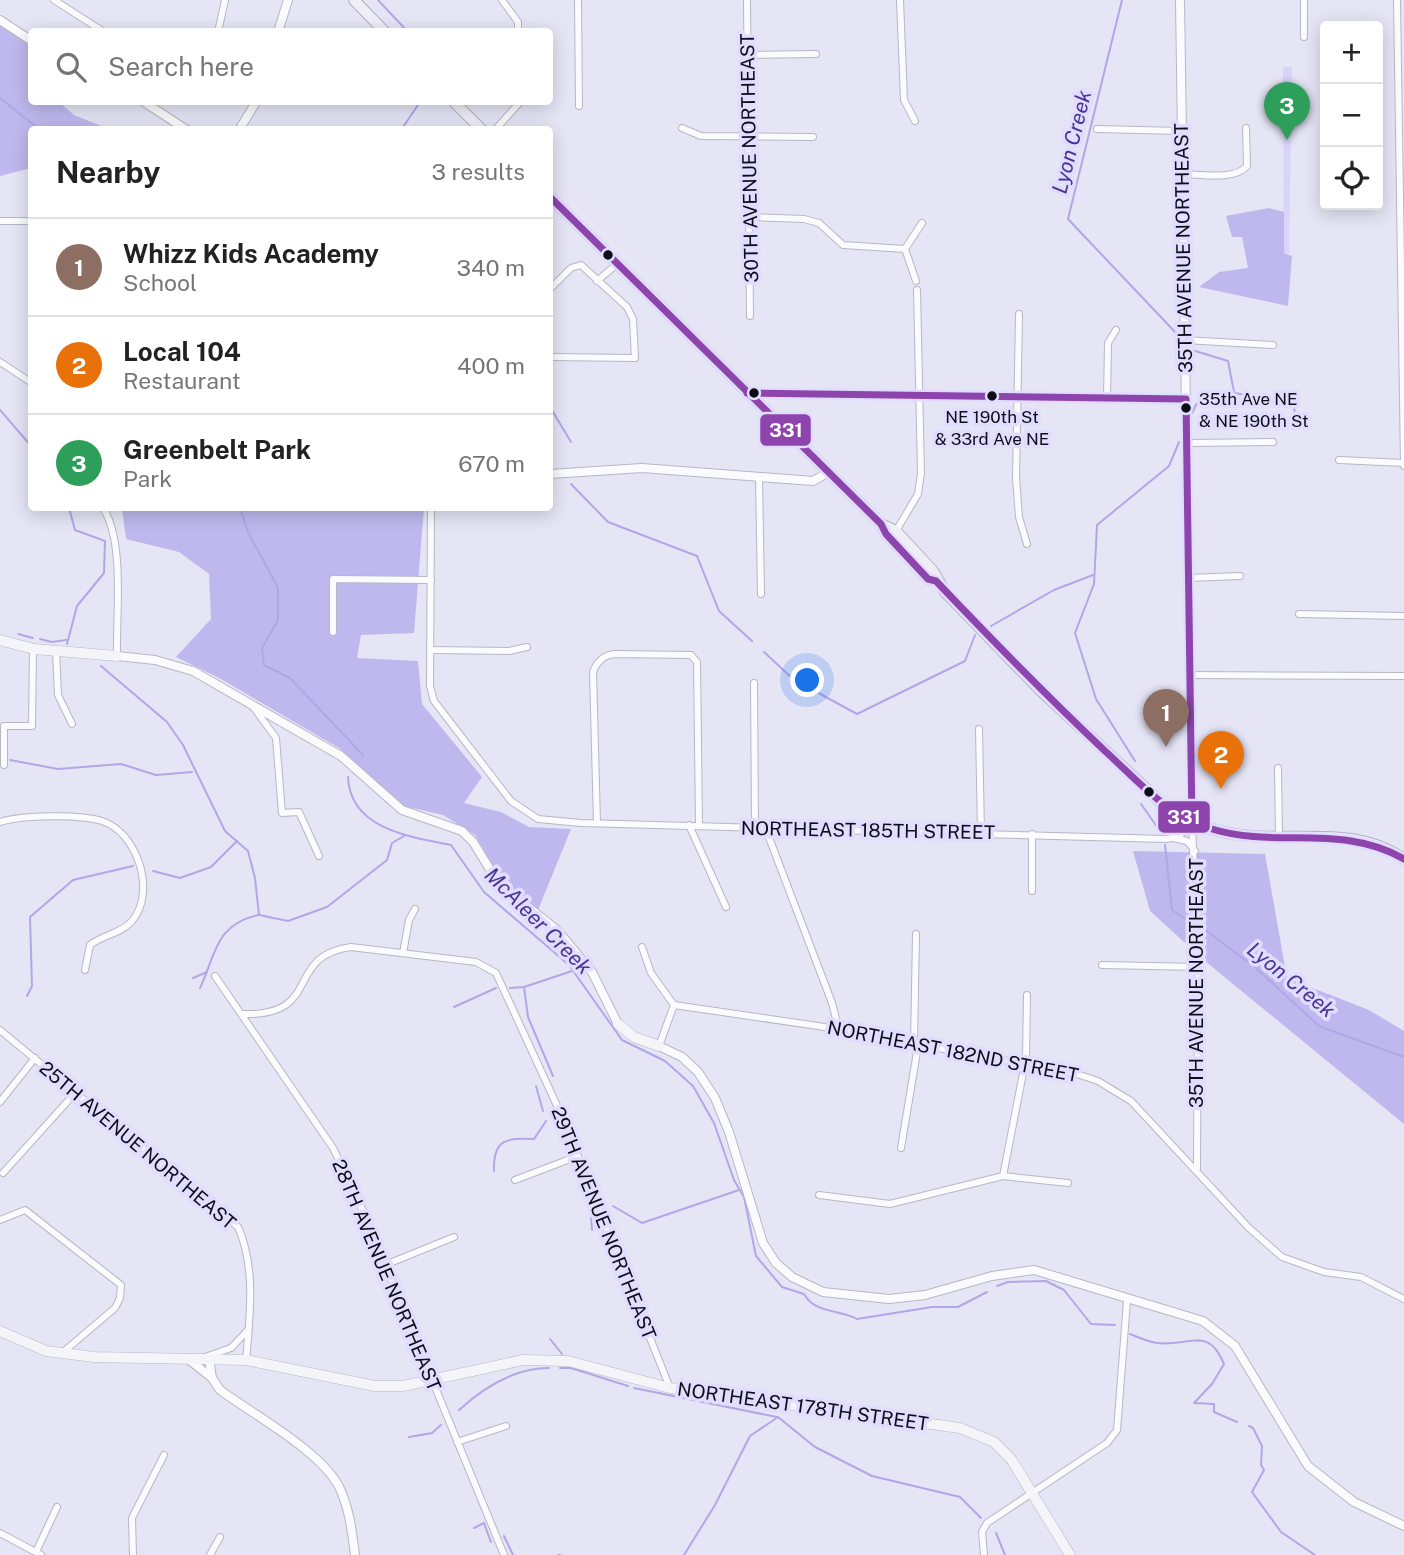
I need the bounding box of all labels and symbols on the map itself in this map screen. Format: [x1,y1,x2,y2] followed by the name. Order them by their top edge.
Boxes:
[736,33,762,283] street label: 30TH AVENUE NORTHEAST
[1264,82,1310,140] pin: 3
[1047,87,1097,196] water label: Lyon Creek
[1170,123,1196,373] street label: 35TH AVENUE NORTHEAST
[601,248,615,262] unlabelled marker
[747,386,761,400] unlabelled marker
[985,389,999,403] marker: NE 190th St & 33rd Ave NE
[1199,389,1309,431] place label: 35th Ave NE & NE 190th St
[1179,401,1193,415] marker: 35th Ave NE & NE 190th St
[935,407,1049,449] place label: NE 190th St & 33rd Ave NE
[759,413,812,447] line badge: 331
[769,419,803,441] text: 331
[790,663,824,697] your location
[1143,689,1189,747] pin: 1
[1198,731,1244,789] pin: 2
[1142,785,1156,799] unlabelled marker
[1157,800,1211,834] line badge: 331
[1167,806,1201,828] text: 331
[741,817,995,843] street label: NORTHEAST 185TH STREET
[1185,858,1207,1108] street label: 35TH AVENUE NORTHEAST
[480,862,597,980] water label: McAleer Creek
[1242,937,1341,1023] water label: Lyon Creek
[826,1016,1080,1086] street label: NORTHEAST 182ND STREET
[35,1056,241,1234] street label: 25TH AVENUE NORTHEAST
[547,1103,661,1343] street label: 29TH AVENUE NORTHEAST
[328,1156,446,1394] street label: 28TH AVENUE NORTHEAST
[676,1377,930,1435] street label: NORTHEAST 178TH STREET

